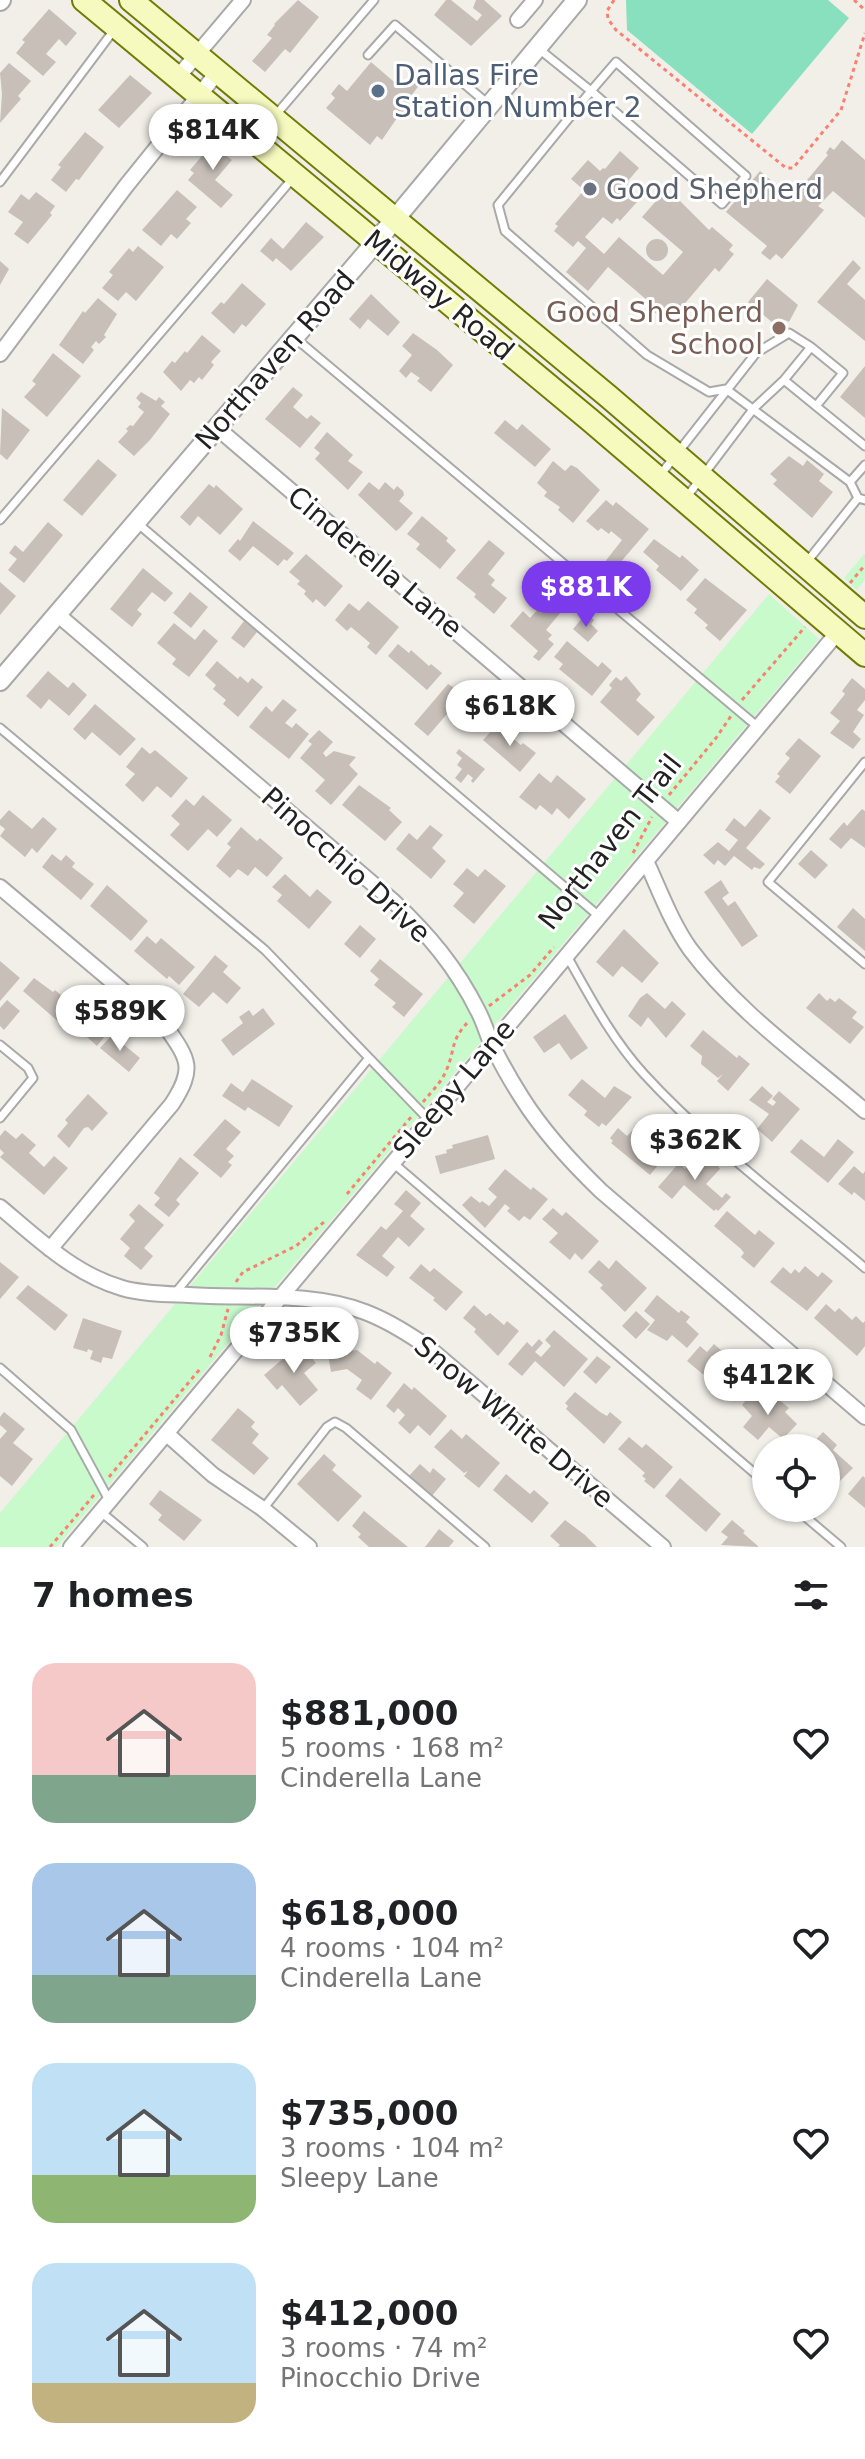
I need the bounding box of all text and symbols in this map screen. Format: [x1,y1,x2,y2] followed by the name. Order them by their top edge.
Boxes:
[394,59,642,124] place label: Dallas Fire Station Number 2
[369,82,387,100] marker: Dallas Fire Station Number 2
[157,104,269,172] pin: $814K
[167,115,259,145] text: $814K
[606,173,823,206] place label: Good Shepherd
[581,180,599,198] marker: Good Shepherd
[357,223,521,367] street label: Midway Road
[188,264,362,456] street label: Northaven Road
[546,296,763,361] place label: Good Shepherd School
[770,319,788,337] marker: Good Shepherd School
[281,479,469,645] street label: Cinderella Lane
[530,561,642,629] pin: $881K
[540,572,632,602] text: $881K
[454,680,566,748] pin: $618K
[464,691,556,721] text: $618K
[531,748,689,936] street label: Northaven Trail
[255,780,437,950] street label: Pinocchio Drive
[64,985,176,1053] pin: $589K
[74,996,166,1026] text: $589K
[386,1013,522,1165] street label: Sleepy Lane
[639,1114,751,1182] pin: $362K
[649,1125,741,1155] text: $362K
[238,1307,350,1375] pin: $735K
[248,1318,340,1348] text: $735K
[408,1329,620,1515] street label: Snow White Drive
[712,1349,824,1417] pin: $412K
[722,1360,814,1390] text: $412K
[752,1434,840,1522] map controls
[752,1434,840,1522] button: locate
[789,1573,833,1617] icon: filters
[32,1575,194,1615] text: 7 homes
[280,1693,459,1733] text: $881,000
[96,1695,192,1791] icon: home
[789,1721,833,1765] icon: heart
[280,1733,504,1763] text: 5 rooms · 168 m²
[280,1763,482,1793] text: Cinderella Lane
[280,1893,459,1933] text: $618,000
[96,1895,192,1991] icon: home
[789,1921,833,1965] icon: heart
[280,1933,504,1963] text: 4 rooms · 104 m²
[280,1963,482,1993] text: Cinderella Lane
[280,2093,459,2133] text: $735,000
[96,2095,192,2191] icon: home
[789,2121,833,2165] icon: heart
[280,2133,504,2163] text: 3 rooms · 104 m²
[280,2163,439,2193] text: Sleepy Lane
[280,2293,459,2333] text: $412,000
[96,2295,192,2391] icon: home
[789,2321,833,2365] icon: heart
[280,2333,488,2363] text: 3 rooms · 74 m²
[280,2363,481,2393] text: Pinocchio Drive

